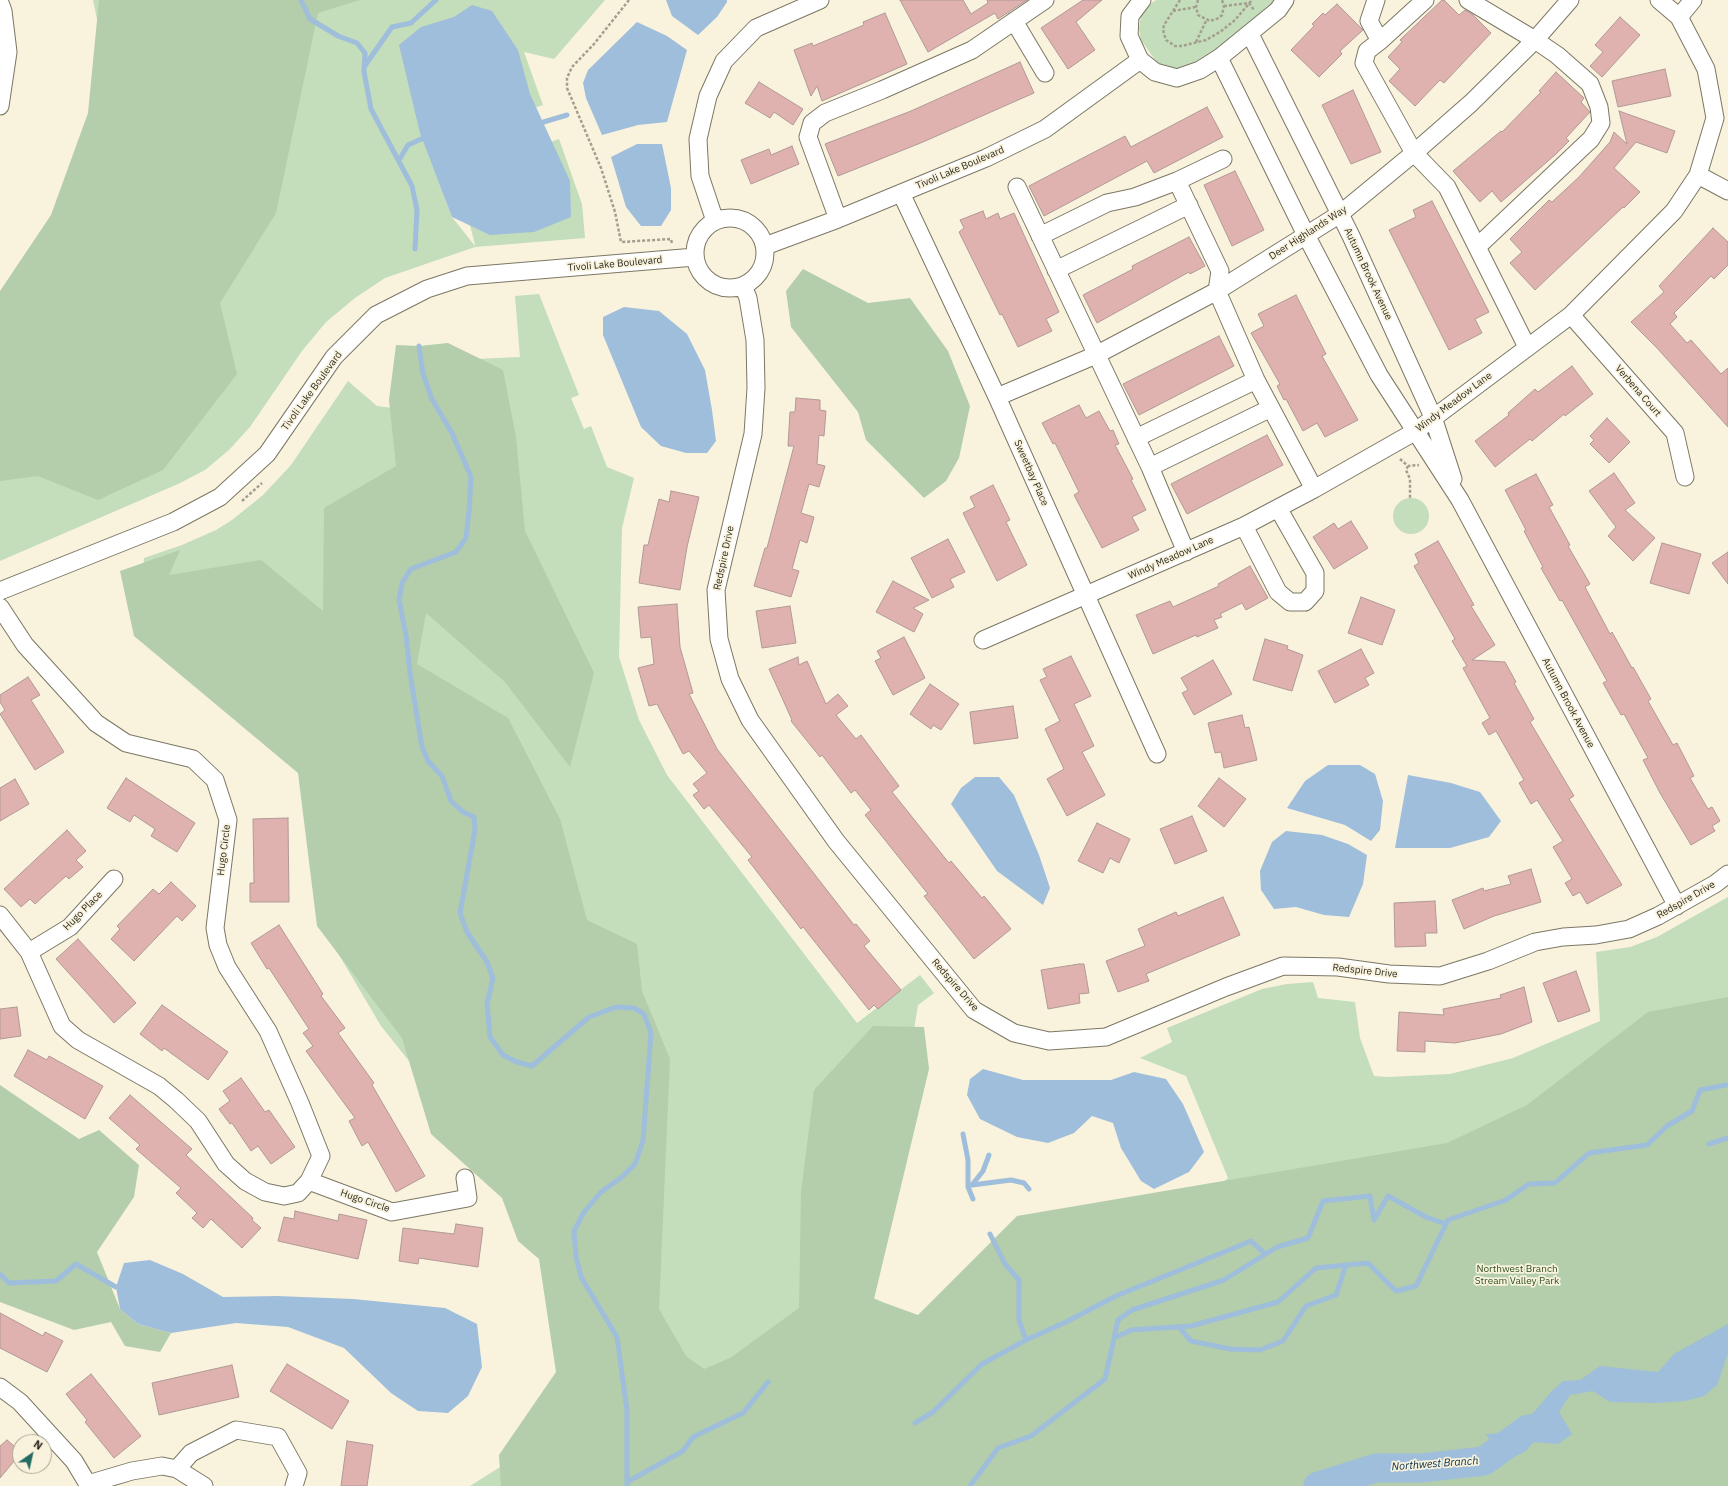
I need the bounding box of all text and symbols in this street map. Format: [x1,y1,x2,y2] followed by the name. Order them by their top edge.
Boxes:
[914,144,1006,192] street label: Tivoli Lake Boulevard
[1267,203,1349,263] street label: Deer Highlands Way
[1341,226,1395,322] street label: Autumn Brook Avenue
[567,254,663,274] street label: Tivoli Lake Boulevard
[279,349,345,433] street label: Tivoli Lake Boulevard
[1612,363,1664,419] street label: Verbena Court
[1414,369,1494,435] street label: Windy Meadow Lane
[1011,438,1051,508] street label: Sweetbay Place
[711,525,737,591] street label: Redspire Drive
[1126,534,1216,582] street label: Windy Meadow Lane
[1539,656,1597,750] street label: Autumn Brook Avenue
[215,824,233,876] street label: Hugo Circle
[1655,878,1717,922] street label: Redspire Drive
[61,889,105,933] street label: Hugo Place
[929,956,981,1014] street label: Redspire Drive
[1332,962,1398,980] street label: Redspire Drive
[339,1187,391,1215] street label: Hugo Circle
[1475,1263,1559,1286] park label: Northwest Branch Stream Valley Park
[12,1434,52,1474] north arrow
[31,1437,45,1453] text: N
[1391,1454,1479,1474] water label: Northwest Branch

